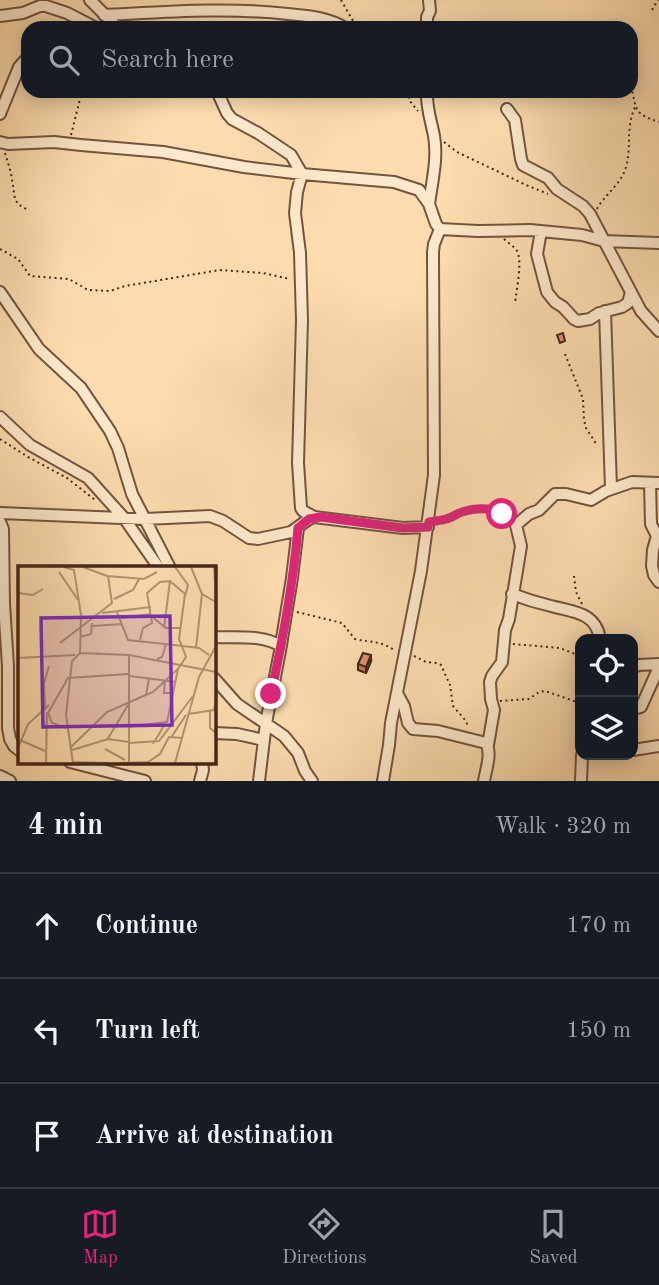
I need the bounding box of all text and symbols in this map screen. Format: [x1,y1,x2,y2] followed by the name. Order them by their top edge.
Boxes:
[21,21,638,98] search box
[45,41,83,79] icon: search
[101,47,234,73] text: Search here
[486,498,517,529] route start
[18,566,215,764] inset map
[575,634,638,760] map controls
[575,634,638,697] button: locate
[255,678,286,709] route end
[575,697,638,760] button: layers
[28,811,103,841] text: 4 min
[495,815,631,838] text: Walk · 320 m
[28,907,66,945] icon: ahead
[95,913,198,939] text: Continue
[566,914,631,937] text: 170 m
[28,1012,66,1050] icon: left
[95,1018,200,1044] text: Turn left
[566,1019,631,1042] text: 150 m
[28,1117,66,1155] icon: arrive
[95,1123,334,1149] text: Arrive at destination
[81,1205,119,1270] tab: Map
[282,1205,367,1270] tab: Directions
[529,1205,578,1270] tab: Saved

